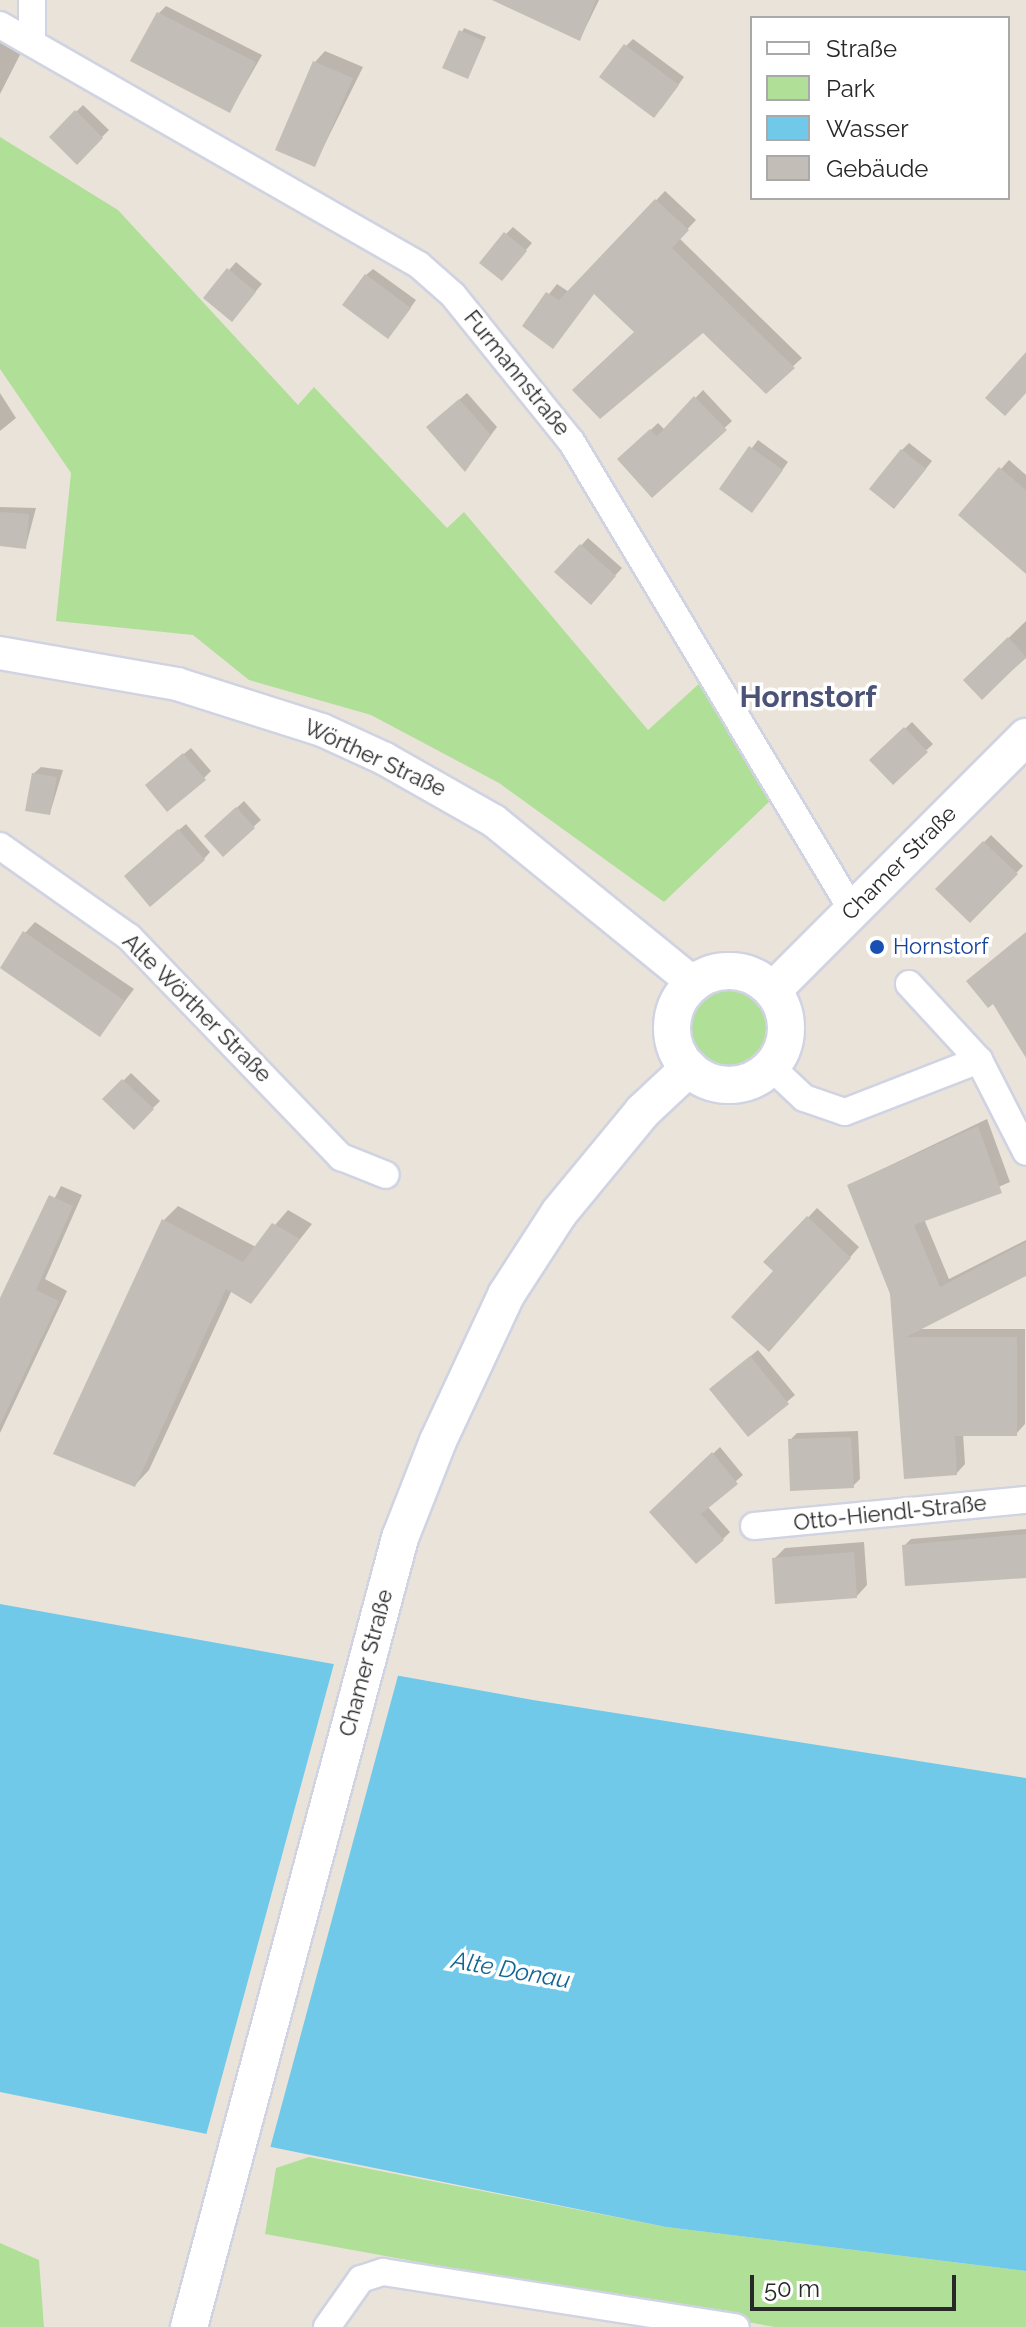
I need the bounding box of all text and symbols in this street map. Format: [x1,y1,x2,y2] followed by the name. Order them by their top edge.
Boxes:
[750,16,1010,200] legend
[826,34,897,63] text: Straße
[826,74,875,103] text: Park
[826,114,909,143] text: Wasser
[826,154,928,183] text: Gebäude
[458,305,576,441] street label: Furmannstraße
[740,679,876,715] district label: Hornstorf
[300,713,450,803] street label: Wörther Straße
[836,800,962,926] street label: Chamer Straße
[117,928,277,1088] street label: Alte Wörther Straße
[893,934,989,960] place label: Hornstorf
[868,938,886,956] marker: Hornstorf
[792,1490,988,1536] street label: Otto-Hiendl-Straße
[334,1586,398,1740] street label: Chamer Straße
[449,1945,573,1995] water label: Alte Donau
[754,2259,960,2309] scale bar
[764,2274,820,2303] text: 50 m

